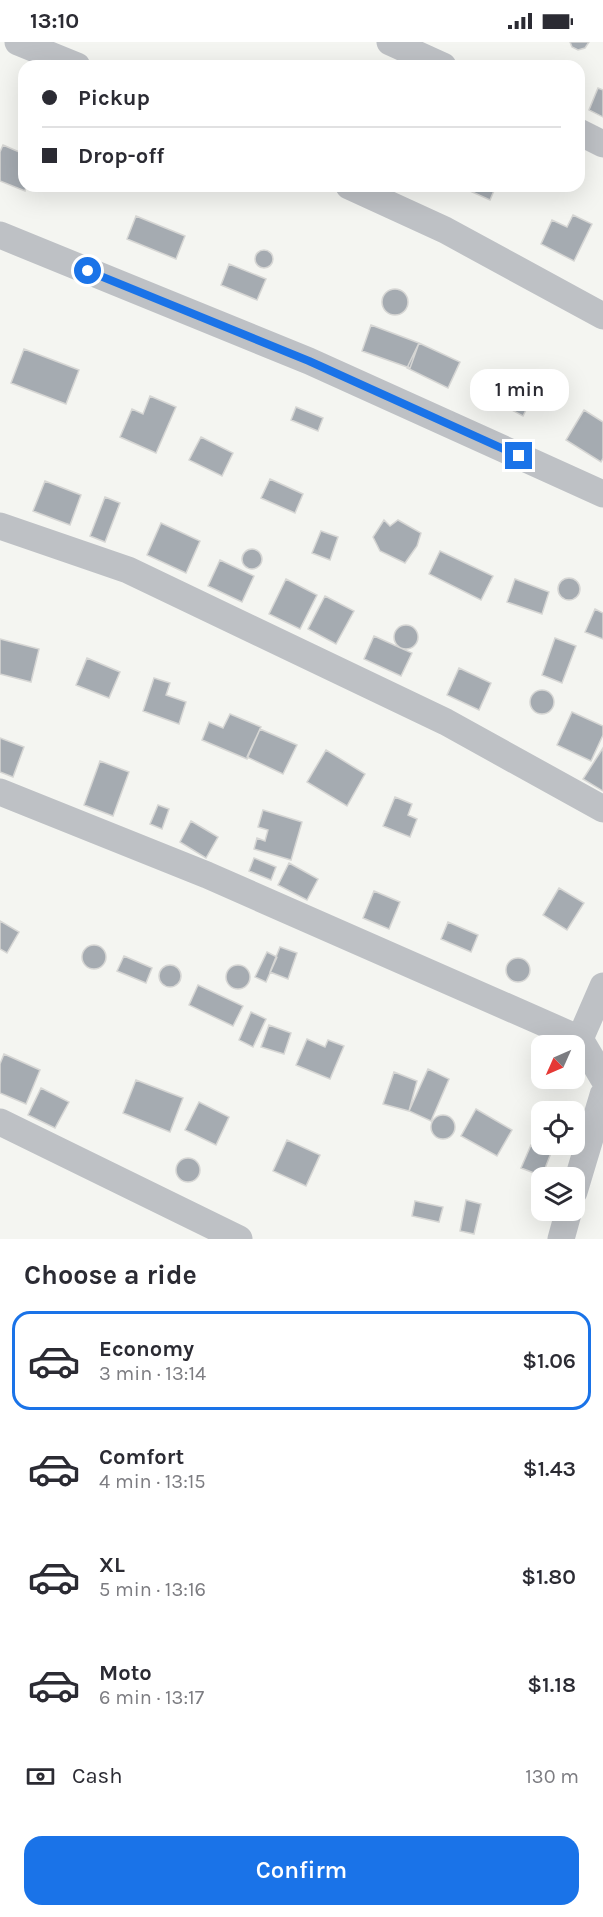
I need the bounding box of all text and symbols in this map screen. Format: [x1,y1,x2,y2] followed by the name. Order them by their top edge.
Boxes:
[30,8,79,34] text: 13:10
[78,85,150,111] text: Pickup
[78,143,164,169] text: Drop-off
[74,257,101,284] route start
[470,369,568,411] callout: 1 min
[495,378,544,401] text: 1 min
[505,442,532,469] route end
[531,1035,585,1089] north arrow
[531,1035,585,1221] map controls
[531,1101,585,1155] button: locate
[531,1167,585,1221] button: layers
[24,1259,197,1291] text: Choose a ride
[27,1334,81,1388] icon: car
[99,1336,194,1362] text: Economy
[522,1348,576,1374] text: $1.06
[99,1362,206,1385] text: 3 min · 13:14
[27,1442,81,1496] icon: car
[99,1444,184,1470] text: Comfort
[523,1456,576,1482] text: $1.43
[99,1470,206,1493] text: 4 min · 13:15
[27,1550,81,1604] icon: car
[99,1552,125,1578] text: XL
[521,1564,576,1590] text: $1.80
[99,1578,206,1601] text: 5 min · 13:16
[27,1658,81,1712] icon: car
[99,1660,152,1686] text: Moto
[527,1672,576,1698] text: $1.18
[99,1686,204,1709] text: 6 min · 13:17
[24,1760,57,1793] icon: cash
[72,1763,122,1789] text: Cash
[525,1765,579,1788] text: 130 m
[24,1836,579,1905] button: Confirm

